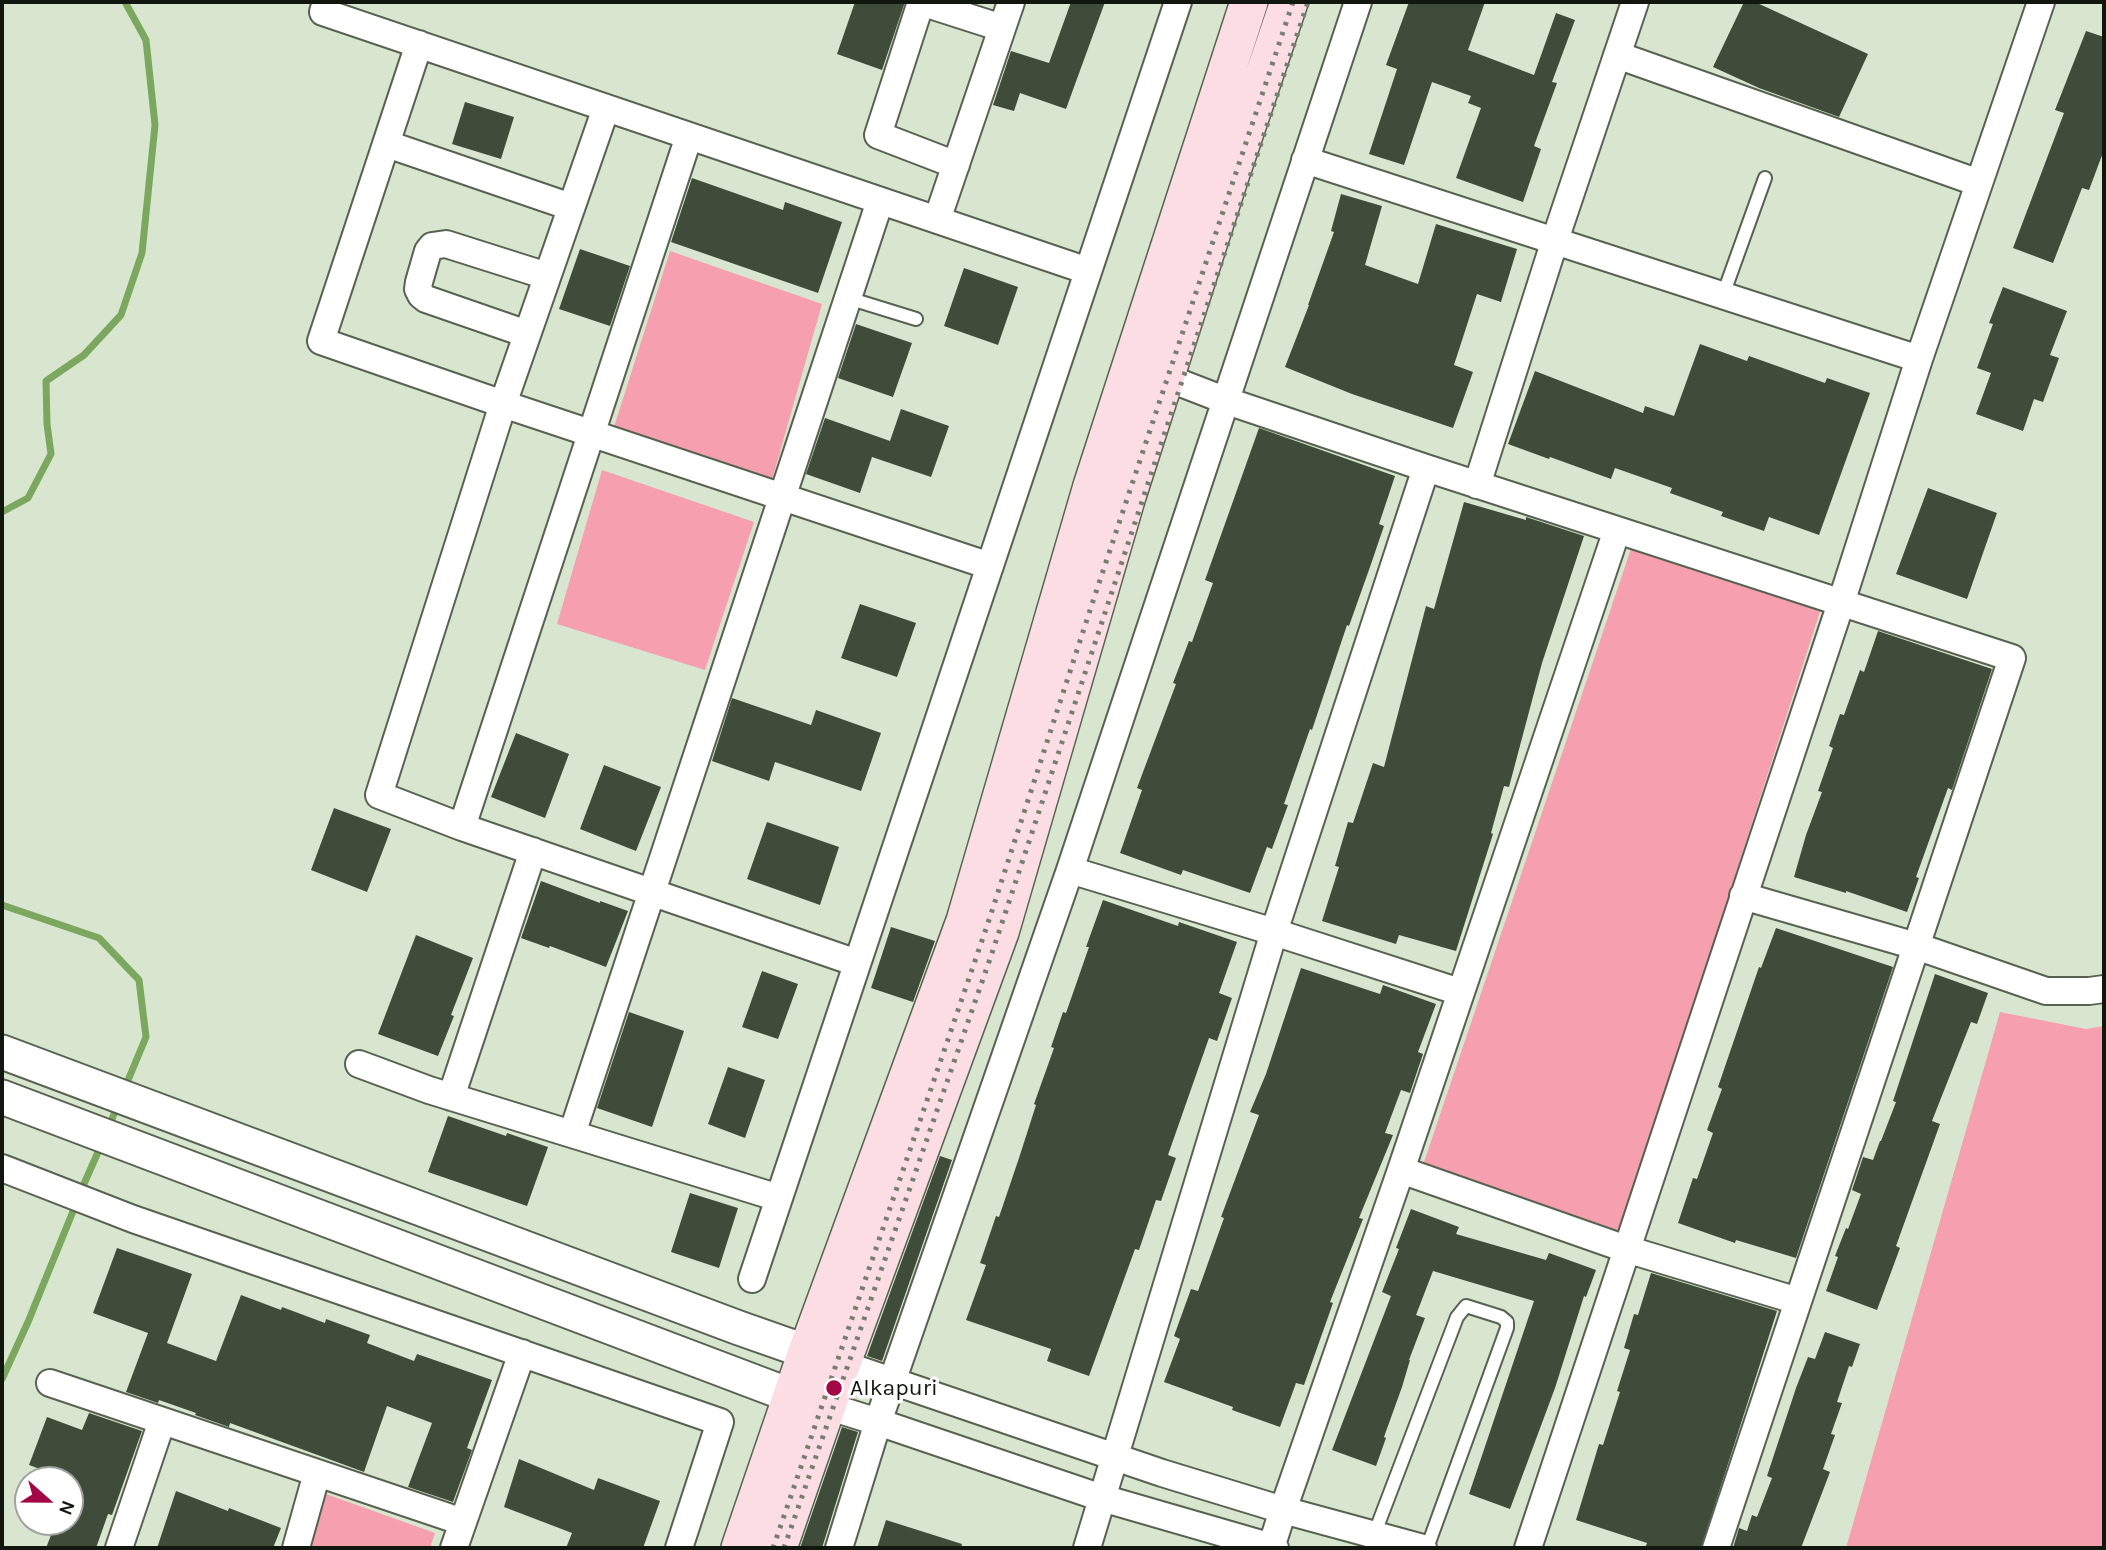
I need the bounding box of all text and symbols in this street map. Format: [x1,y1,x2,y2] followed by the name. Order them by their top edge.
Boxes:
[850,1374,938,1402] place label: Alkapuri
[824,1378,844,1398] marker: Alkapuri
[14,1466,84,1536] north arrow
[54,1498,79,1518] text: N

